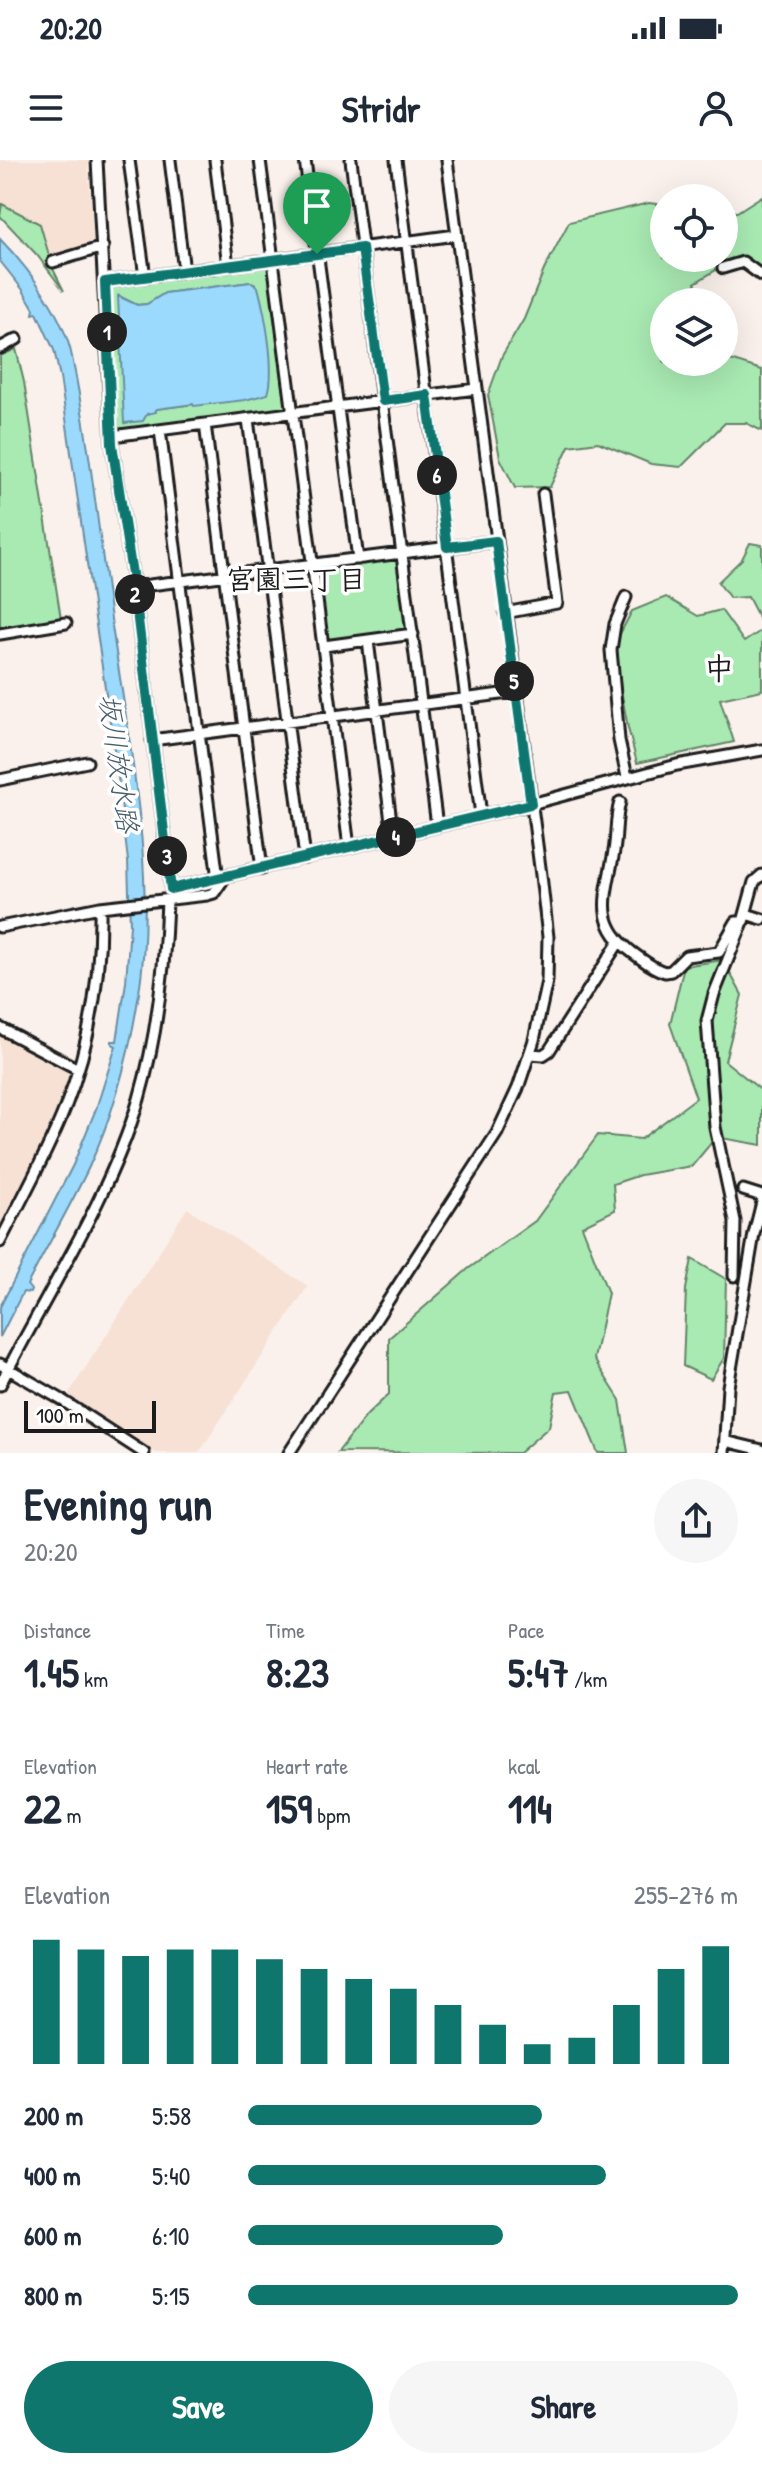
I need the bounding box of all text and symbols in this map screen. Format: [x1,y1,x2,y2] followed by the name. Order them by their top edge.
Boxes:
[40,8,102,48] text: 20:20
[342,84,420,133] text: Stridr
[24,86,68,130] icon: menu
[694,86,738,130] icon: person
[283,172,351,254] pin
[295,184,339,228] icon: arrive
[650,184,738,376] map controls
[650,184,738,272] button: locate
[650,288,738,376] button: layers
[87,312,127,352] pin: 1
[103,317,111,347] text: 1
[417,455,457,495] pin: 6
[433,460,441,490] text: 6
[226,560,366,598] district label: 宮園三丁目
[115,574,155,614] pin: 2
[130,579,140,609] text: 2
[704,648,734,688] district label: 中
[494,661,534,701] pin: 5
[509,666,519,696] text: 5
[90,691,148,837] water label: 坂川放水路
[376,817,416,857] pin: 4
[392,822,400,852] text: 4
[147,836,187,876] pin: 3
[162,841,172,871] text: 3
[24,1397,156,1433] scale bar
[36,1400,84,1430] text: 100 m
[24,1474,212,1534] text: Evening run
[654,1479,738,1563] button: share
[24,1534,78,1569] text: 20:20
[24,1615,91,1645] text: Distance
[266,1615,305,1645] text: Time
[508,1615,545,1645] text: Pace
[24,1645,79,1699] text: 1.45
[266,1645,329,1699] text: 8:23
[508,1645,569,1699] text: 5:47
[79,1664,108,1694] text: km
[569,1664,607,1694] text: /km
[24,1751,97,1781] text: Elevation
[266,1751,348,1781] text: Heart rate
[508,1751,540,1781] text: kcal
[24,1781,61,1835] text: 22
[266,1781,312,1835] text: 159
[508,1781,552,1835] text: 114
[61,1800,81,1830] text: m
[312,1800,351,1830] text: bpm
[24,1877,110,1912] text: Elevation
[634,1877,738,1912] text: 255–276 m
[24,2098,83,2133] text: 200 m
[152,2098,191,2133] text: 5:58
[24,2158,81,2193] text: 400 m
[152,2158,190,2193] text: 5:40
[24,2218,81,2253] text: 600 m
[152,2218,190,2253] text: 6:10
[24,2278,82,2313] text: 800 m
[152,2278,189,2313] text: 5:15
[24,2361,373,2453] button: Save
[389,2361,738,2453] button: Share

